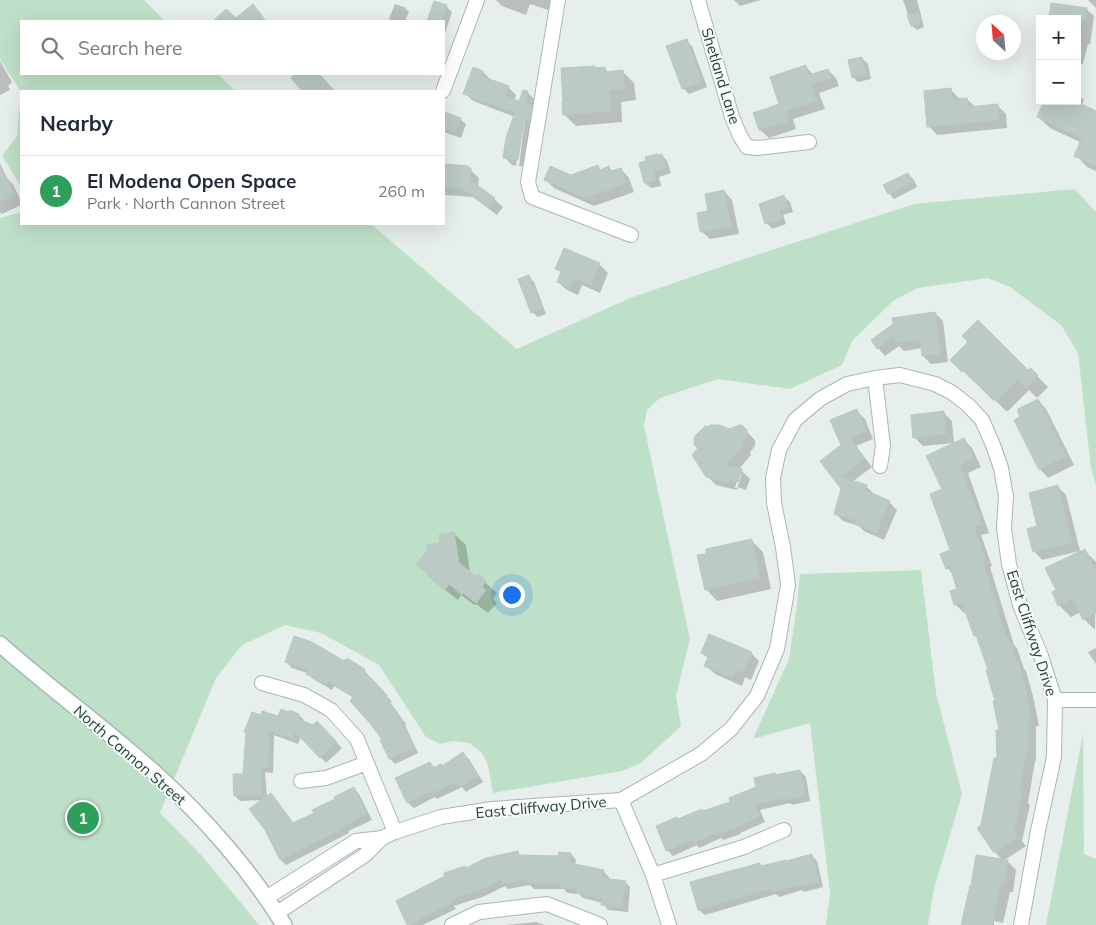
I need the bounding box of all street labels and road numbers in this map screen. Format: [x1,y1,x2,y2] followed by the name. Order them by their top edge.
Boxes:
[697,25,745,127] street label: Shetland Lane
[1003,568,1061,698] street label: East Cliffway Drive
[70,701,190,809] street label: North Cannon Street
[475,792,607,822] street label: East Cliffway Drive

